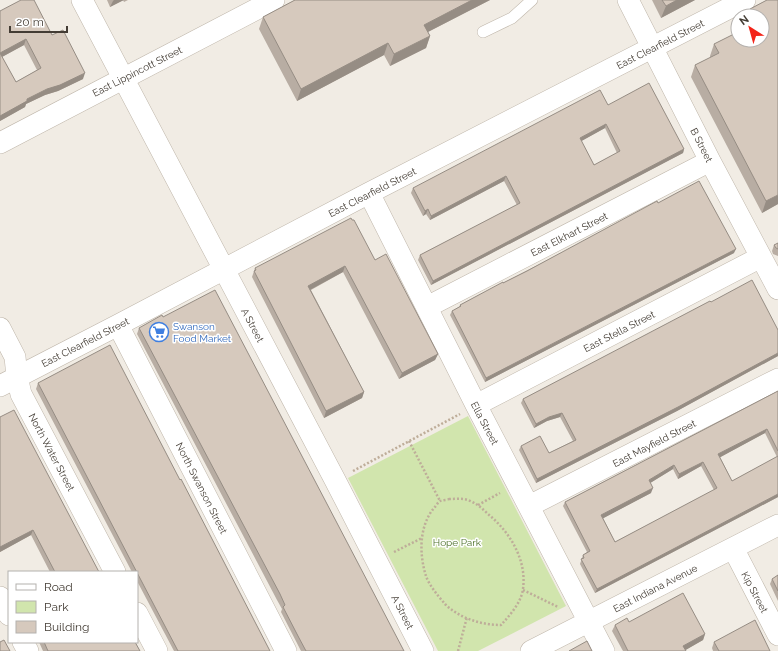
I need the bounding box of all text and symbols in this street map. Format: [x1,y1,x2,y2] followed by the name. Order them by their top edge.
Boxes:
[10,8,67,34] scale bar
[730,8,770,48] north arrow
[737,13,752,28] text: N
[16,15,44,29] text: 20 m
[615,17,706,71] street label: East Clearfield Street
[91,44,184,99] street label: East Lippincott Street
[688,126,715,165] street label: B Street
[327,165,418,219] street label: East Clearfield Street
[529,210,610,259] street label: East Elkhart Street
[239,306,266,345] street label: A Street
[582,308,657,354] street label: East Stella Street
[40,315,131,369] street label: East Clearfield Street
[148,321,170,343] supermarket icon: Swanson Food Market
[173,321,232,344] place label: Swanson Food Market
[469,400,501,447] street label: Ella Street
[26,411,77,494] street label: North Water Street
[611,417,698,469] street label: East Mayfield Street
[174,441,230,536] street label: North Swanson Street
[433,537,482,548] park label: Hope Park
[611,562,699,614] street label: East Indiana Avenue
[739,570,770,615] street label: Kip Street
[8,571,138,643] legend
[44,580,73,594] text: Road
[389,593,416,632] street label: A Street
[44,600,69,614] text: Park
[44,620,90,634] text: Building

